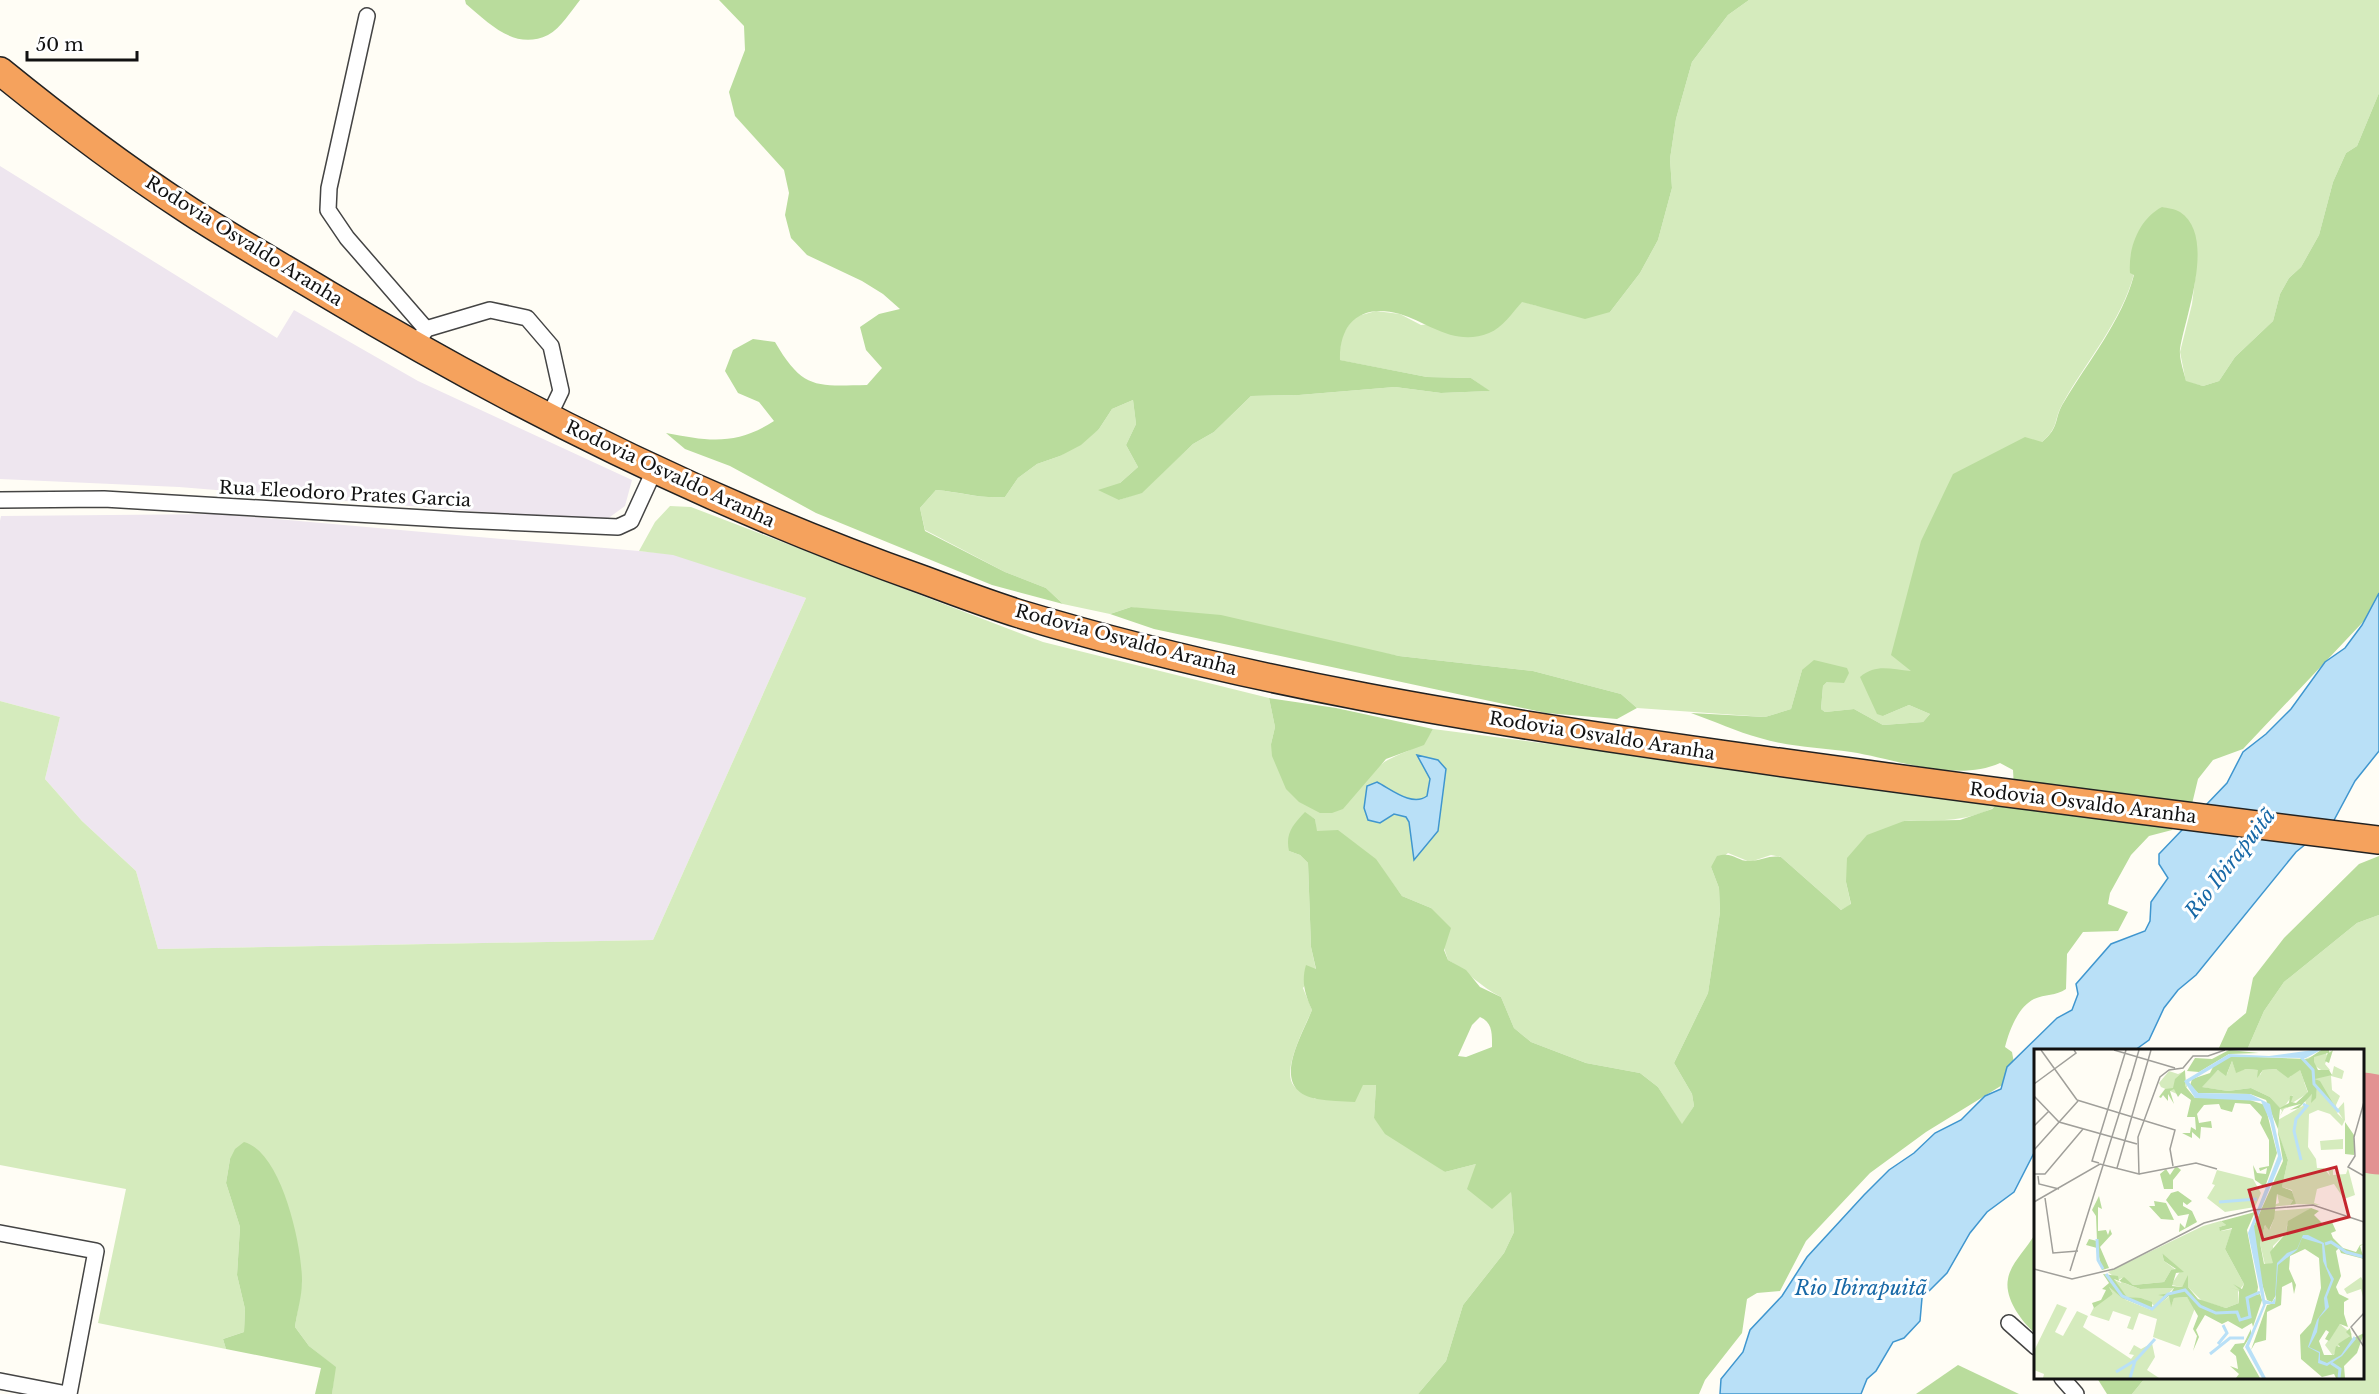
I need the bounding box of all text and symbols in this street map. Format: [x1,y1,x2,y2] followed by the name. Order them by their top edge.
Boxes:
[27,24,136,62] scale bar
[36,34,84,56] text: 50 m
[141,171,347,311] street label: Rodovia Osvaldo Aranha
[562,416,778,532] street label: Rodovia Osvaldo Aranha
[218,476,472,512] street label: Rua Eleodoro Prates Garcia
[1013,600,1239,680] street label: Rodovia Osvaldo Aranha
[1487,707,1717,765] street label: Rodovia Osvaldo Aranha
[1968,778,2198,828] street label: Rodovia Osvaldo Aranha
[2179,803,2281,923] water label: Rio Ibirapuitã
[2034,1049,2364,1379] inset map
[1794,1276,1928,1300] water label: Rio Ibirapuitã

